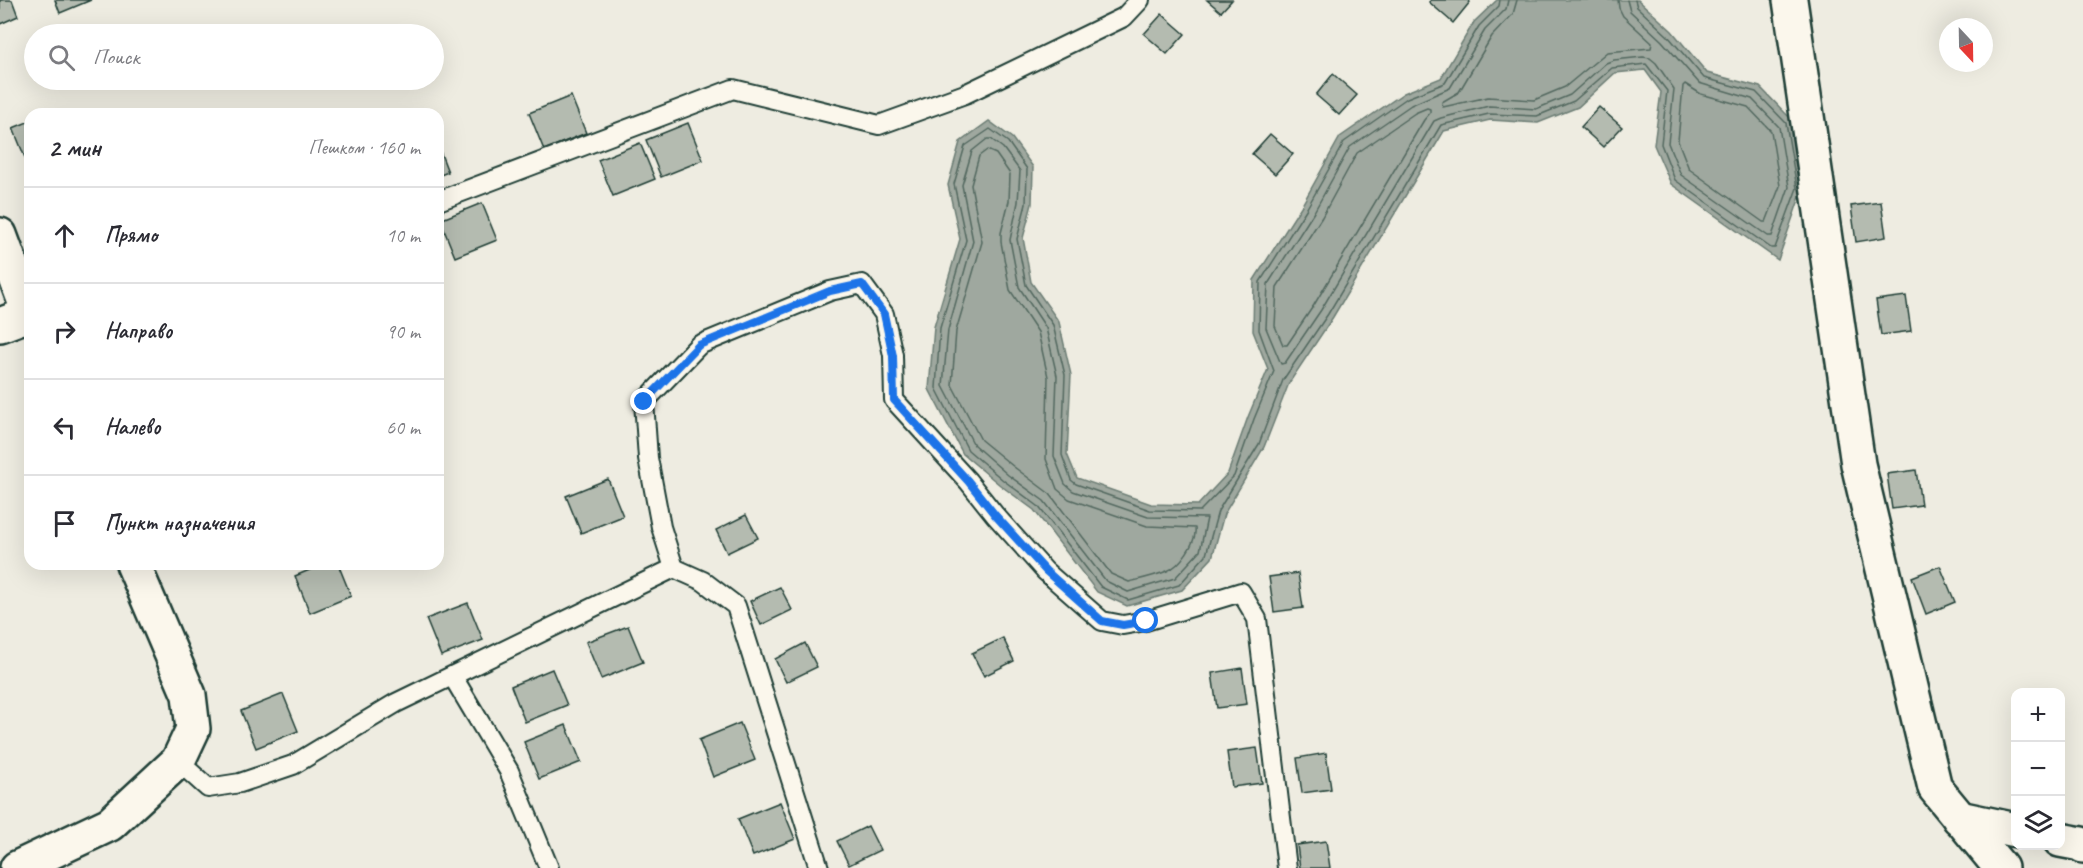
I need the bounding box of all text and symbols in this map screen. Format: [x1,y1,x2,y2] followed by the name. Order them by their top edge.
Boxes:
[1939,18,1993,72] north arrow
[24,24,444,90] search box
[45,41,78,74] icon: search
[93,43,139,71] text: Поиск
[48,131,101,164] text: 2 мин
[308,135,420,160] text: Пешком · 160 m
[48,219,81,252] icon: ahead
[105,221,157,249] text: Прямо
[386,223,420,248] text: 10 m
[48,315,81,348] icon: right
[105,317,172,345] text: Направо
[386,319,420,344] text: 90 m
[630,388,656,414] route end
[48,411,81,444] icon: left
[105,413,161,441] text: Налево
[386,415,420,440] text: 60 m
[48,507,81,540] icon: arrive
[105,509,254,537] text: Пункт назначения
[1132,607,1158,633] route start
[2011,688,2065,850] map controls
[2011,688,2065,742] button: +
[2011,742,2065,796] button: −
[2011,796,2065,850] button: layers

